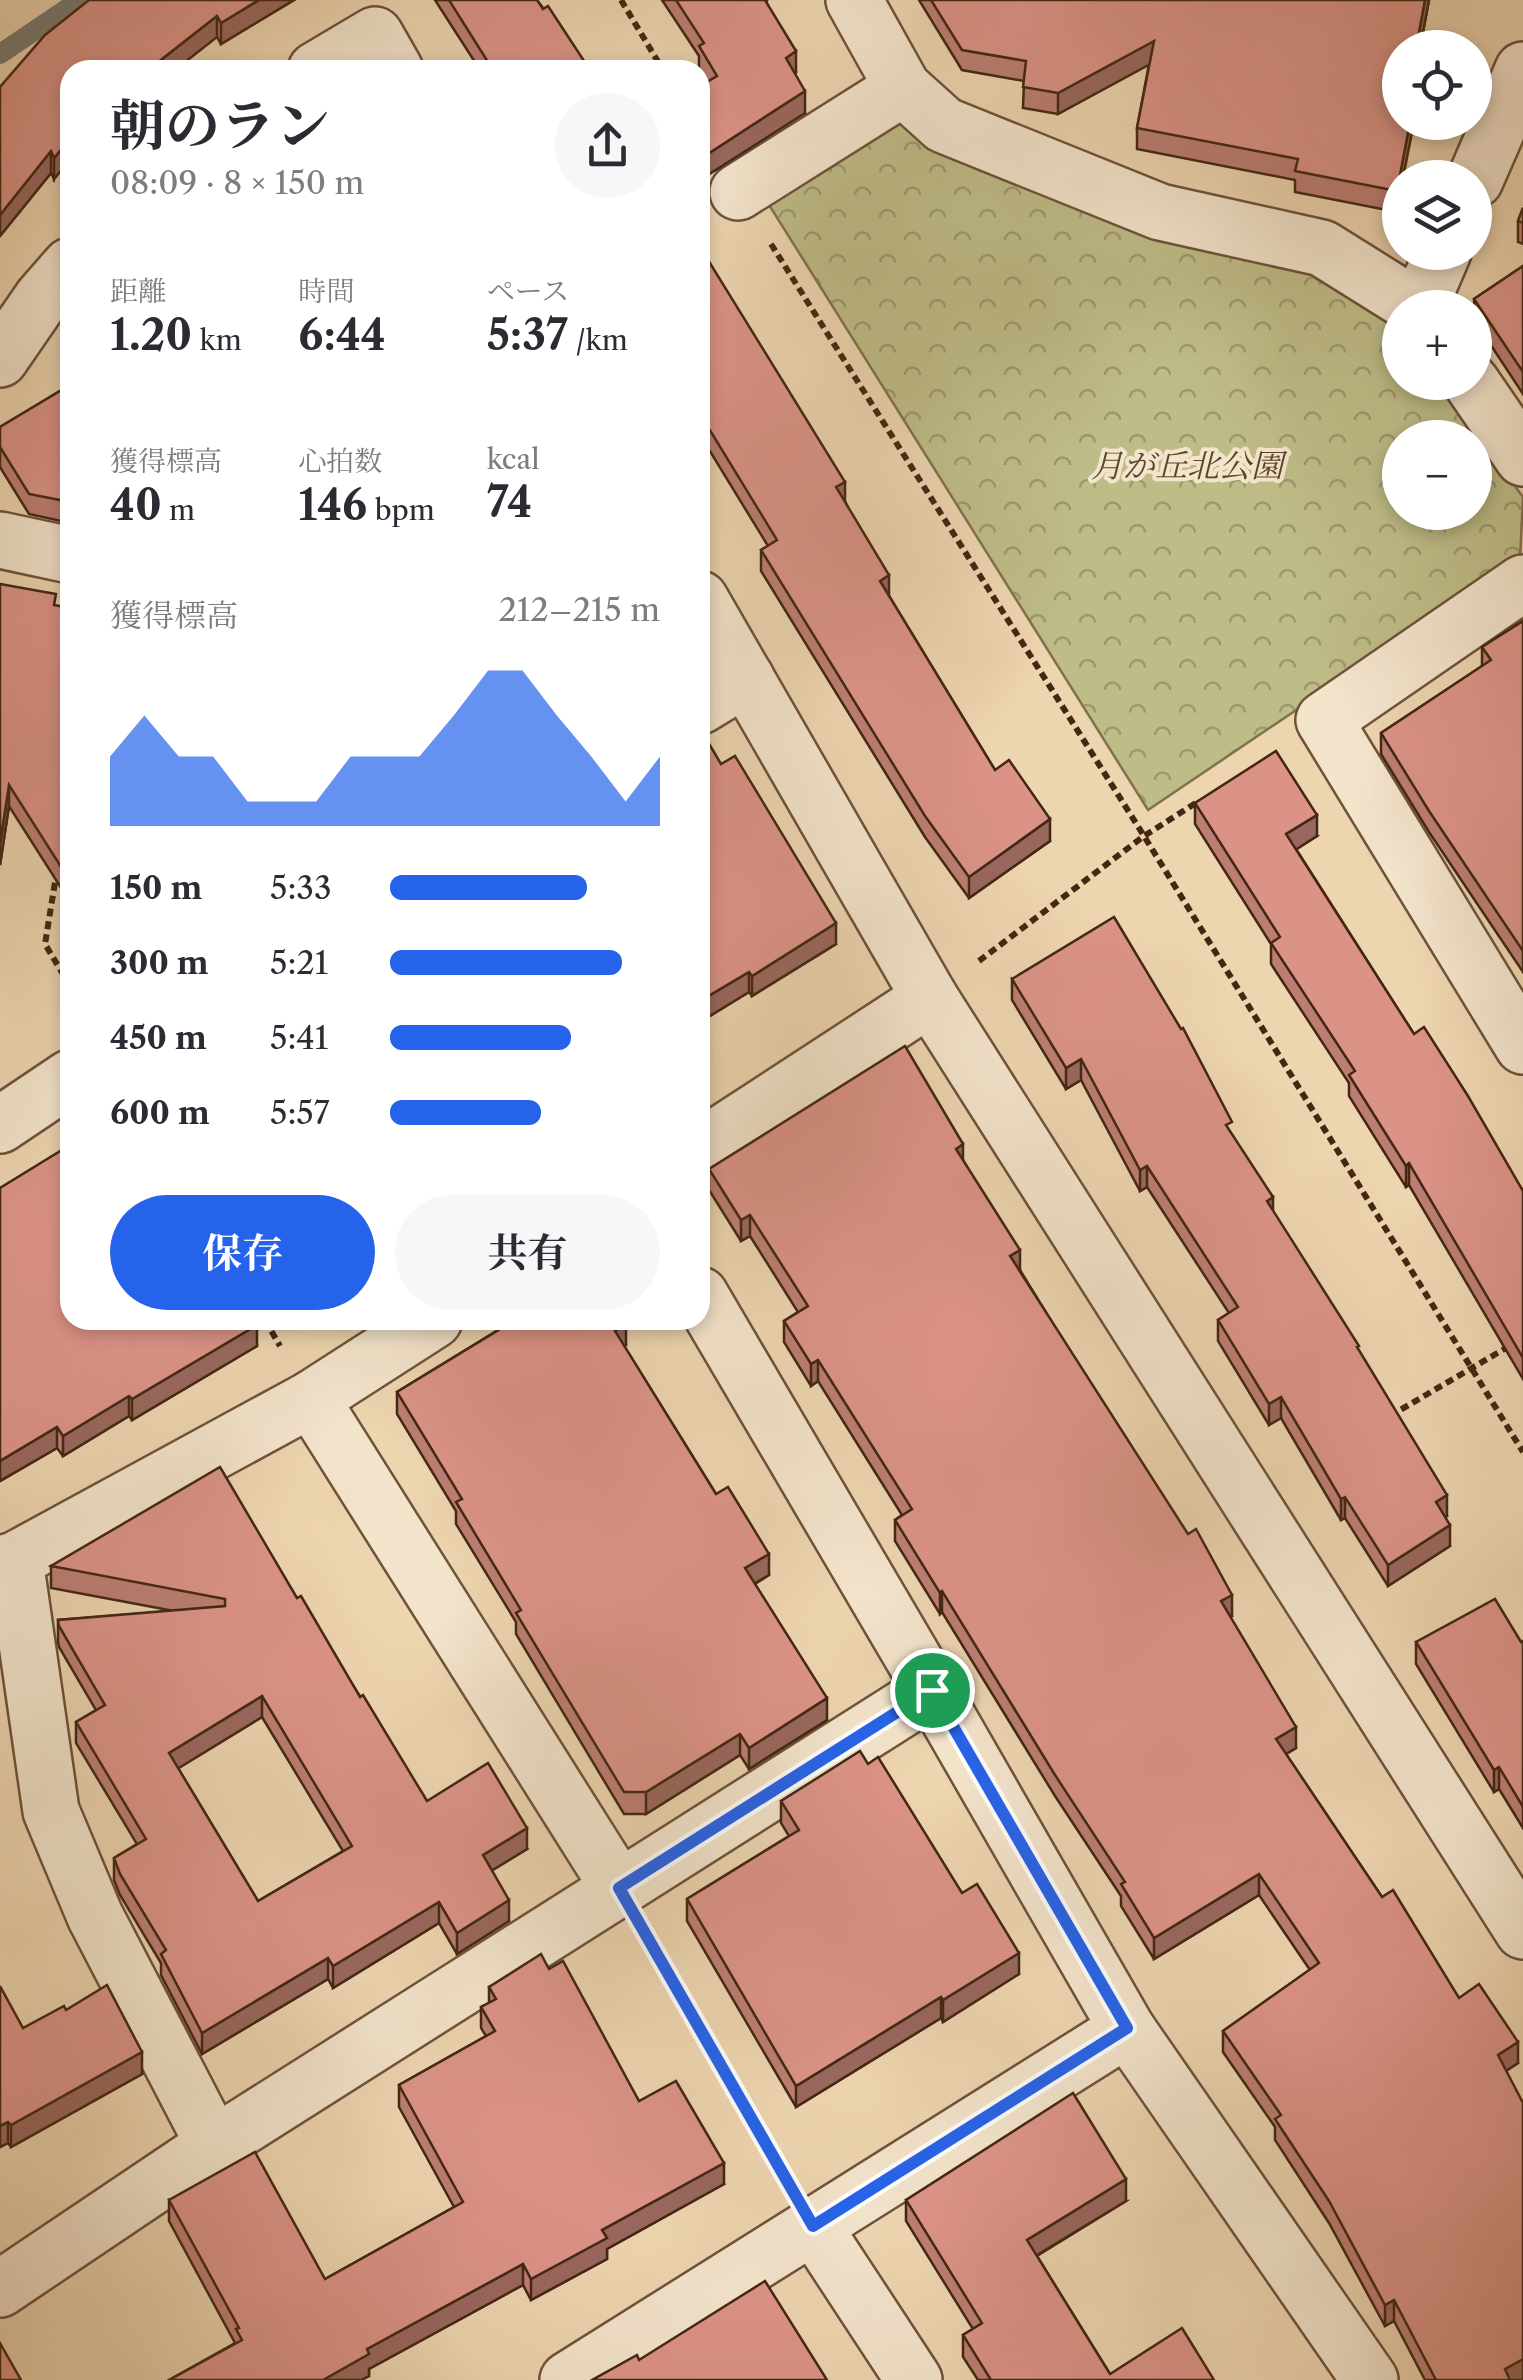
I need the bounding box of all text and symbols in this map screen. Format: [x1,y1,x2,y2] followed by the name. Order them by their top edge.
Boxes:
[1382,30,1492,530] map controls
[1382,30,1492,140] button: locate
[110,92,330,159] text: 朝のラン
[555,93,660,198] button: share
[1382,160,1492,270] button: layers
[110,163,364,202] text: 08:09 · 8 × 150 m
[110,274,166,308] text: 距離
[298,274,354,308] text: 時間
[487,274,569,308] text: ペース
[1382,290,1492,400] button: +
[110,309,192,361] text: 1.20
[298,309,386,361] text: 6:44
[487,309,568,361] text: 5:37
[192,323,242,357] text: km
[568,323,628,357] text: /km
[1382,420,1492,530] button: −
[487,442,540,476] text: kcal
[110,444,222,478] text: 獲得標高
[298,444,382,478] text: 心拍数
[1091,446,1288,485] park label: 月が丘北公園
[487,476,532,528] text: 74
[110,479,162,531] text: 40
[298,479,367,531] text: 146
[162,493,195,527] text: m
[367,493,435,527] text: bpm
[498,590,660,629] text: 212–215 m
[110,596,238,635] text: 獲得標高
[110,868,202,907] text: 150 m
[270,868,332,907] text: 5:33
[110,943,209,982] text: 300 m
[270,943,328,982] text: 5:21
[110,1018,207,1057] text: 450 m
[270,1018,328,1057] text: 5:41
[110,1093,210,1132] text: 600 m
[270,1093,330,1132] text: 5:57
[110,1195,375,1310] button: 保存
[395,1195,660,1310] button: 共有
[890,1648,975,1733] pin
[905,1663,960,1718] icon: arrive

